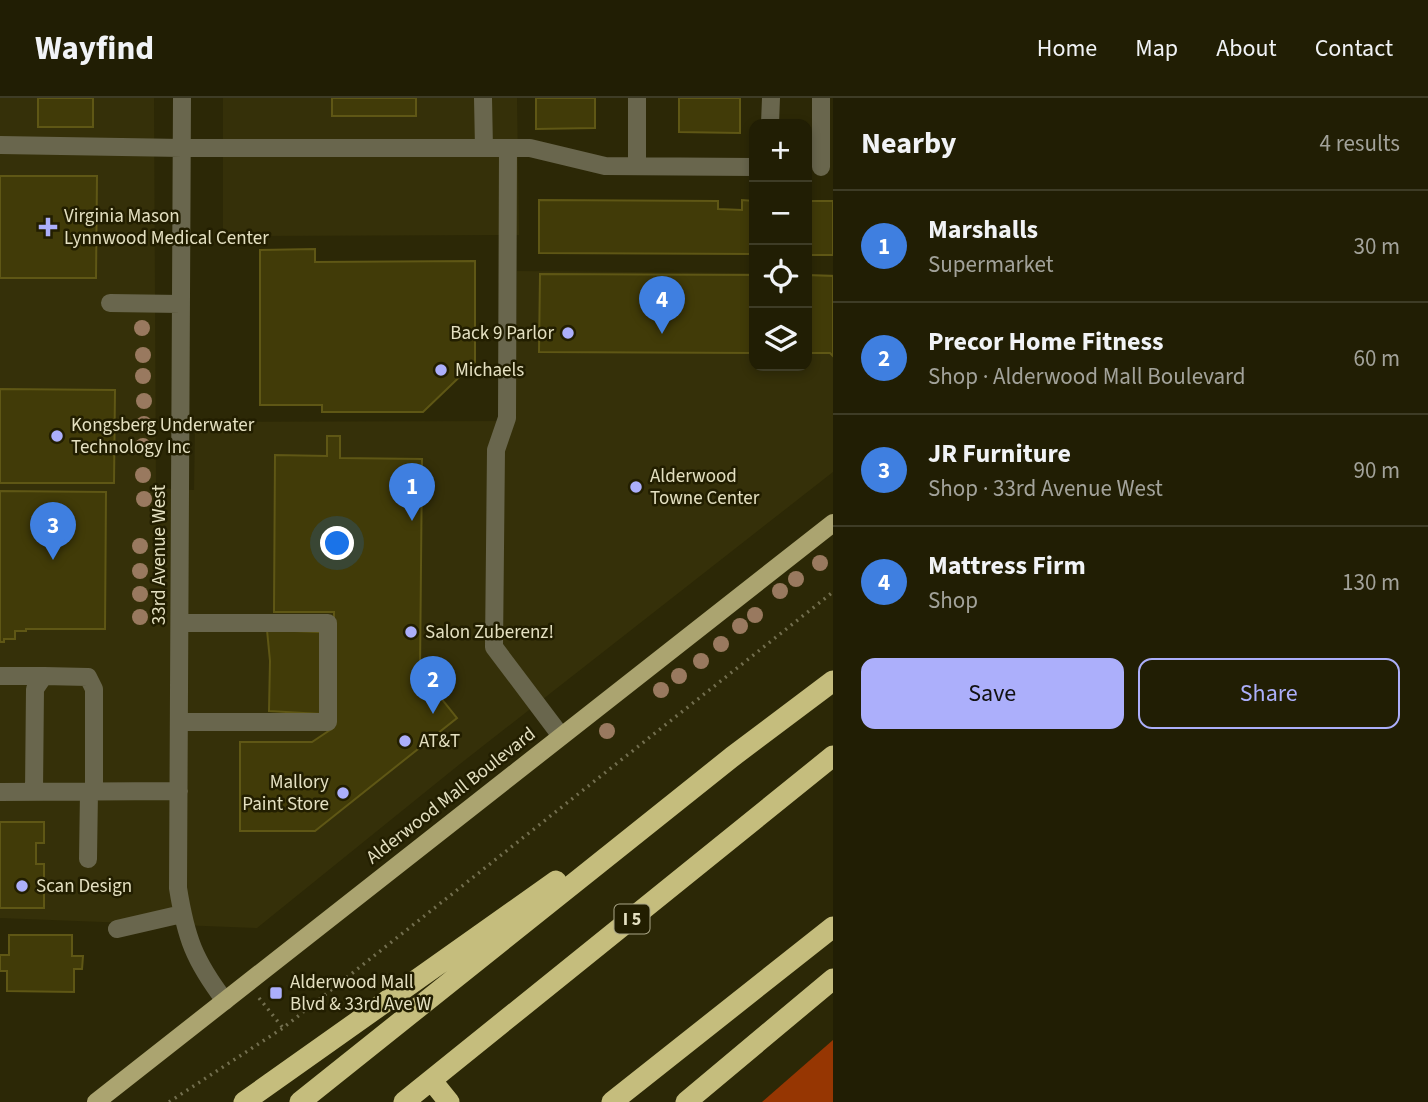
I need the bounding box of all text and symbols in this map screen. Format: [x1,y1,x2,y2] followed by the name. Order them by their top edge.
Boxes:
[35,25,154,72] text: Wayfind
[1037,31,1097,66] text: Home
[1135,31,1178,66] text: Map
[1216,31,1277,66] text: About
[1315,31,1393,66] text: Contact
[749,119,812,371] map controls
[749,119,812,182] button: +
[861,122,956,165] text: Nearby
[1320,127,1400,160] text: 4 results
[749,182,812,245] button: −
[64,203,269,252] place label: Virginia Mason Lynnwood Medical Center
[928,211,1038,248] text: Marshalls
[38,217,58,237] marker: Virginia Mason Lynnwood Medical Center
[878,230,890,263] text: 1
[1353,230,1400,263] text: 30 m
[749,245,812,308] button: locate
[928,248,1054,281] text: Supermarket
[639,276,685,334] pin: 4
[749,308,812,371] button: layers
[450,320,554,347] place label: Back 9 Parlor
[928,323,1164,360] text: Precor Home Fitness
[560,325,576,341] marker: Back 9 Parlor
[878,342,890,375] text: 2
[1353,342,1400,375] text: 60 m
[455,357,524,384] place label: Michaels
[928,360,1246,393] text: Shop · Alderwood Mall Boulevard
[433,362,449,378] marker: Michaels
[71,412,255,461] place label: Kongsberg Underwater Technology Inc
[49,428,65,444] marker: Kongsberg Underwater Technology Inc
[928,435,1071,472] text: JR Furniture
[878,454,890,487] text: 3
[1353,454,1400,487] text: 90 m
[389,463,435,521] pin: 1
[650,463,760,512] place label: Alderwood Towne Center
[928,472,1163,505] text: Shop · 33rd Avenue West
[628,479,644,495] marker: Alderwood Towne Center
[146,484,173,625] street label: 33rd Avenue West
[30,502,76,560] pin: 3
[320,526,354,560] your location
[928,547,1086,584] text: Mattress Firm
[878,566,890,599] text: 4
[1342,566,1400,599] text: 130 m
[928,584,978,617] text: Shop
[425,619,554,646] place label: Salon Zuberenz!
[403,624,419,640] marker: Salon Zuberenz!
[410,656,456,714] pin: 2
[861,658,1124,729] button: Save
[1138,658,1400,729] button: Share
[360,721,542,871] street label: Alderwood Mall Boulevard
[419,728,460,755] place label: AT&T
[397,733,413,749] marker: AT&T
[242,769,329,818] place label: Mallory Paint Store
[335,785,351,801] marker: Mallory Paint Store
[36,873,132,900] place label: Scan Design
[14,878,30,894] marker: Scan Design
[614,904,650,934] road number: I 5
[290,969,431,1018] place label: Alderwood Mall Blvd & 33rd Ave W
[268,985,284,1001] marker: Alderwood Mall Blvd & 33rd Ave W

